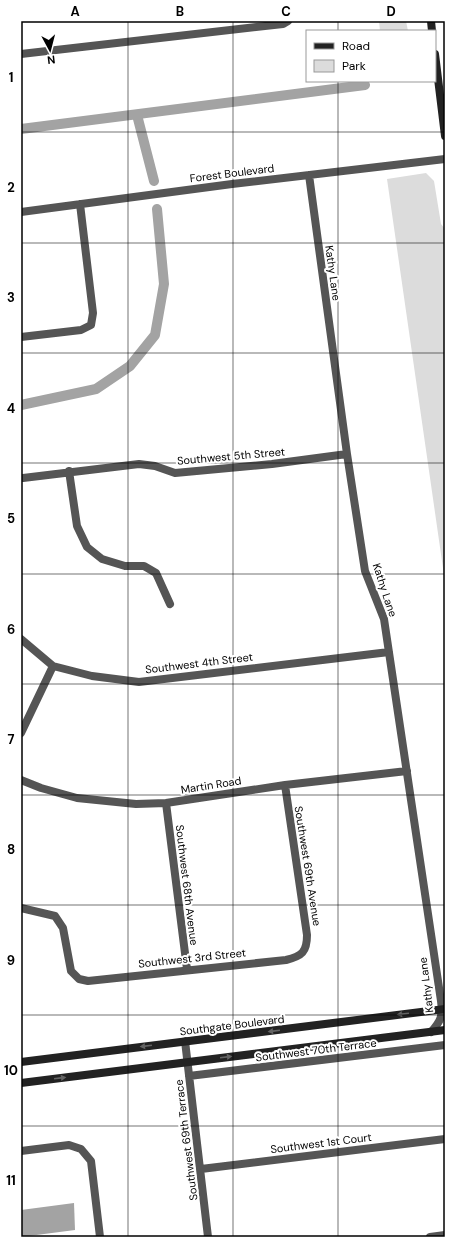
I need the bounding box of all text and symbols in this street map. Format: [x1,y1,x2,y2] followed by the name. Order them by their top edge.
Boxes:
[70,3,80,20] text: A
[176,3,184,20] text: B
[281,3,291,20] text: C
[386,3,396,20] text: D
[30,30,70,70] north arrow
[306,30,436,82] legend
[342,38,370,54] text: Road
[46,52,56,67] text: N
[342,58,366,74] text: Park
[9,69,13,86] text: 1
[189,161,275,185] street label: Forest Boulevard
[7,179,15,196] text: 2
[322,244,344,302] street label: Kathy Lane
[7,289,15,306] text: 3
[7,400,15,417] text: 4
[176,444,286,468] street label: Southwest 5th Street
[7,510,15,527] text: 5
[370,561,400,619] street label: Kathy Lane
[7,621,15,638] text: 6
[144,649,254,677] street label: Southwest 4th Street
[8,731,15,748] text: 7
[180,773,242,797] street label: Martin Road
[292,805,324,927] street label: Southwest 69th Avenue
[173,824,201,946] street label: Southwest 68th Avenue
[7,841,15,858] text: 8
[137,945,247,971] street label: Southwest 3rd Street
[7,952,15,969] text: 9
[416,956,436,1014] street label: Kathy Lane
[397,1011,409,1018] one-way arrow
[179,1012,285,1038] street label: Southgate Boulevard
[268,1028,280,1034] one-way arrow
[255,1036,377,1064] street label: Southwest 70th Terrace
[140,1043,152,1049] one-way arrow
[220,1054,232,1060] one-way arrow
[4,1062,18,1079] text: 10
[54,1075,66,1081] one-way arrow
[172,1079,200,1201] street label: Southwest 69th Terrace
[270,1130,372,1156] street label: Southwest 1st Court
[6,1172,16,1189] text: 11

